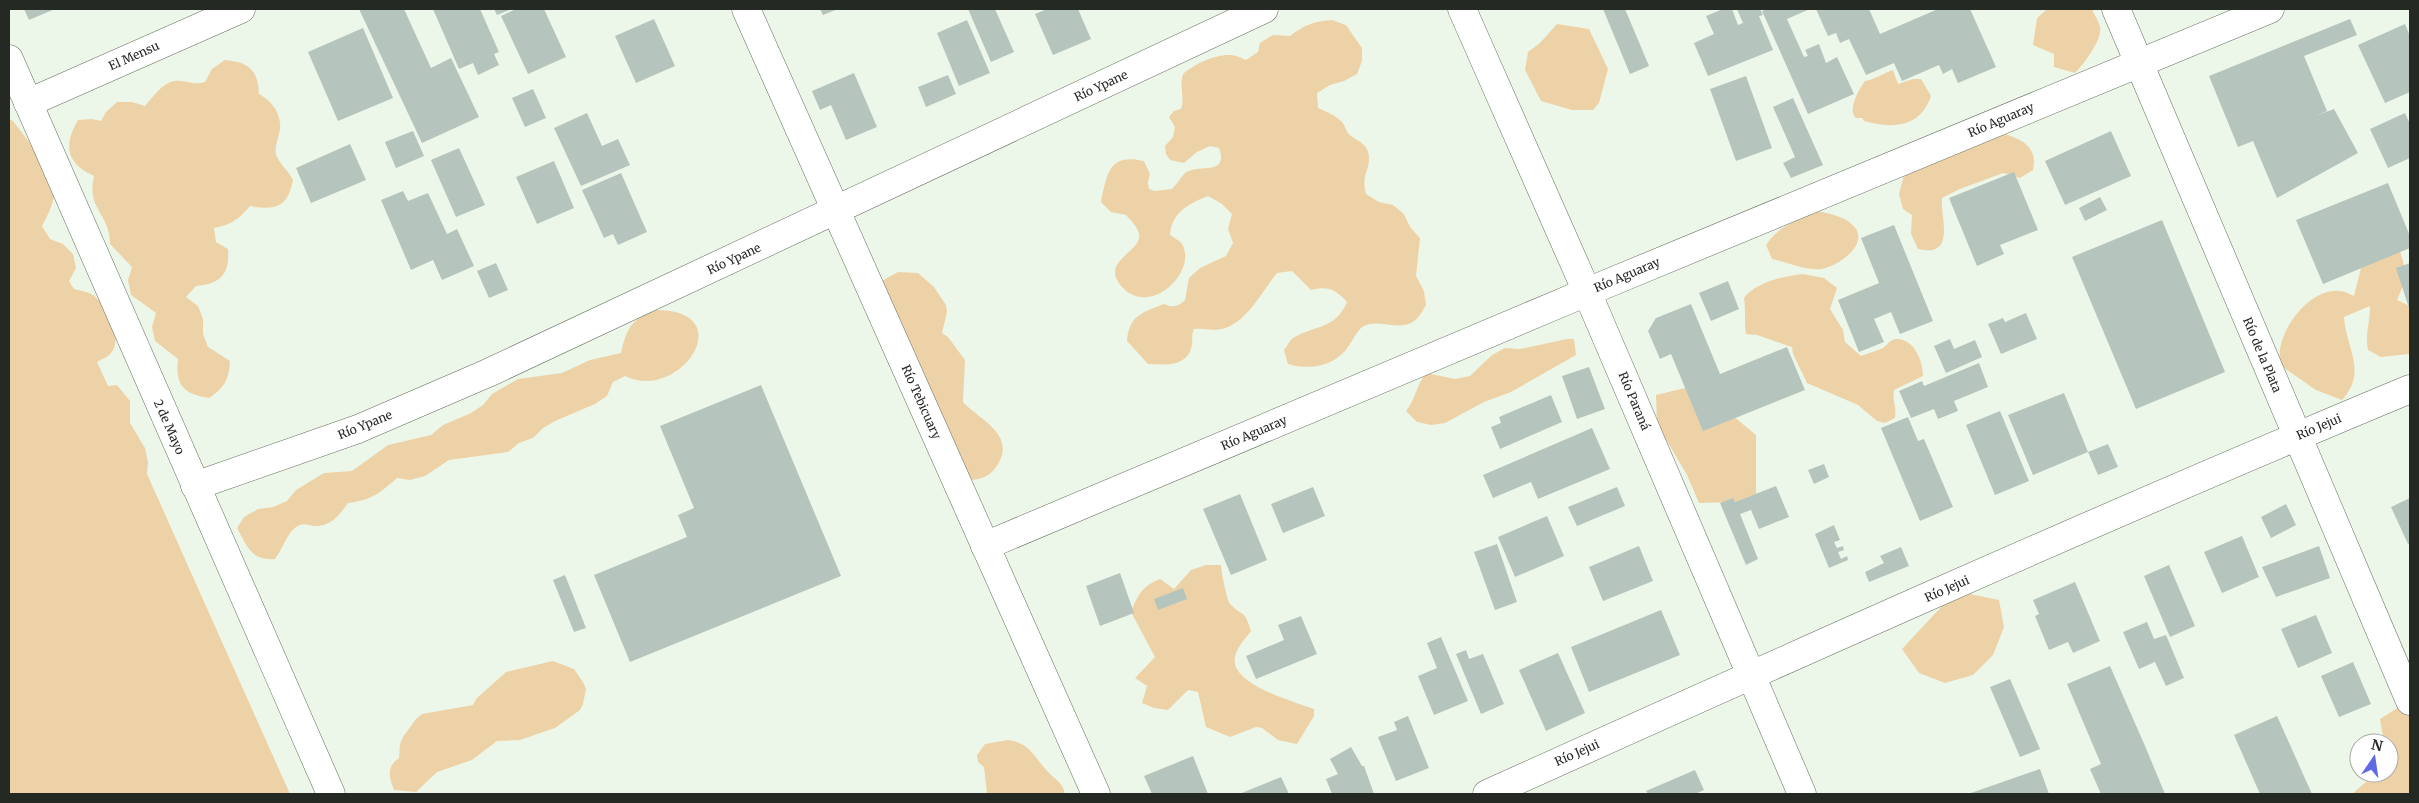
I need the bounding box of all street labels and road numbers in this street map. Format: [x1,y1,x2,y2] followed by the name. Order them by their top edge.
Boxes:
[106,38,162,73] street label: El Mensu
[1072,67,1130,104] street label: Río Ypane
[1966,99,2036,140] street label: Río Aguaray
[705,240,763,277] street label: Río Ypane
[1592,254,1662,295] street label: Río Aguaray
[2240,315,2285,395] street label: Río de la Plata
[898,362,945,441] street label: Río Tebicuary
[1615,369,1654,433] street label: Río Paraná
[151,397,188,457] street label: 2 de Mayo
[335,407,394,442] street label: Río Ypane
[2294,410,2344,443] street label: Río Jejui
[1219,412,1289,453] street label: Río Aguaray
[1922,572,1972,605] street label: Río Jejui
[1552,736,1602,769] street label: Río Jejui

